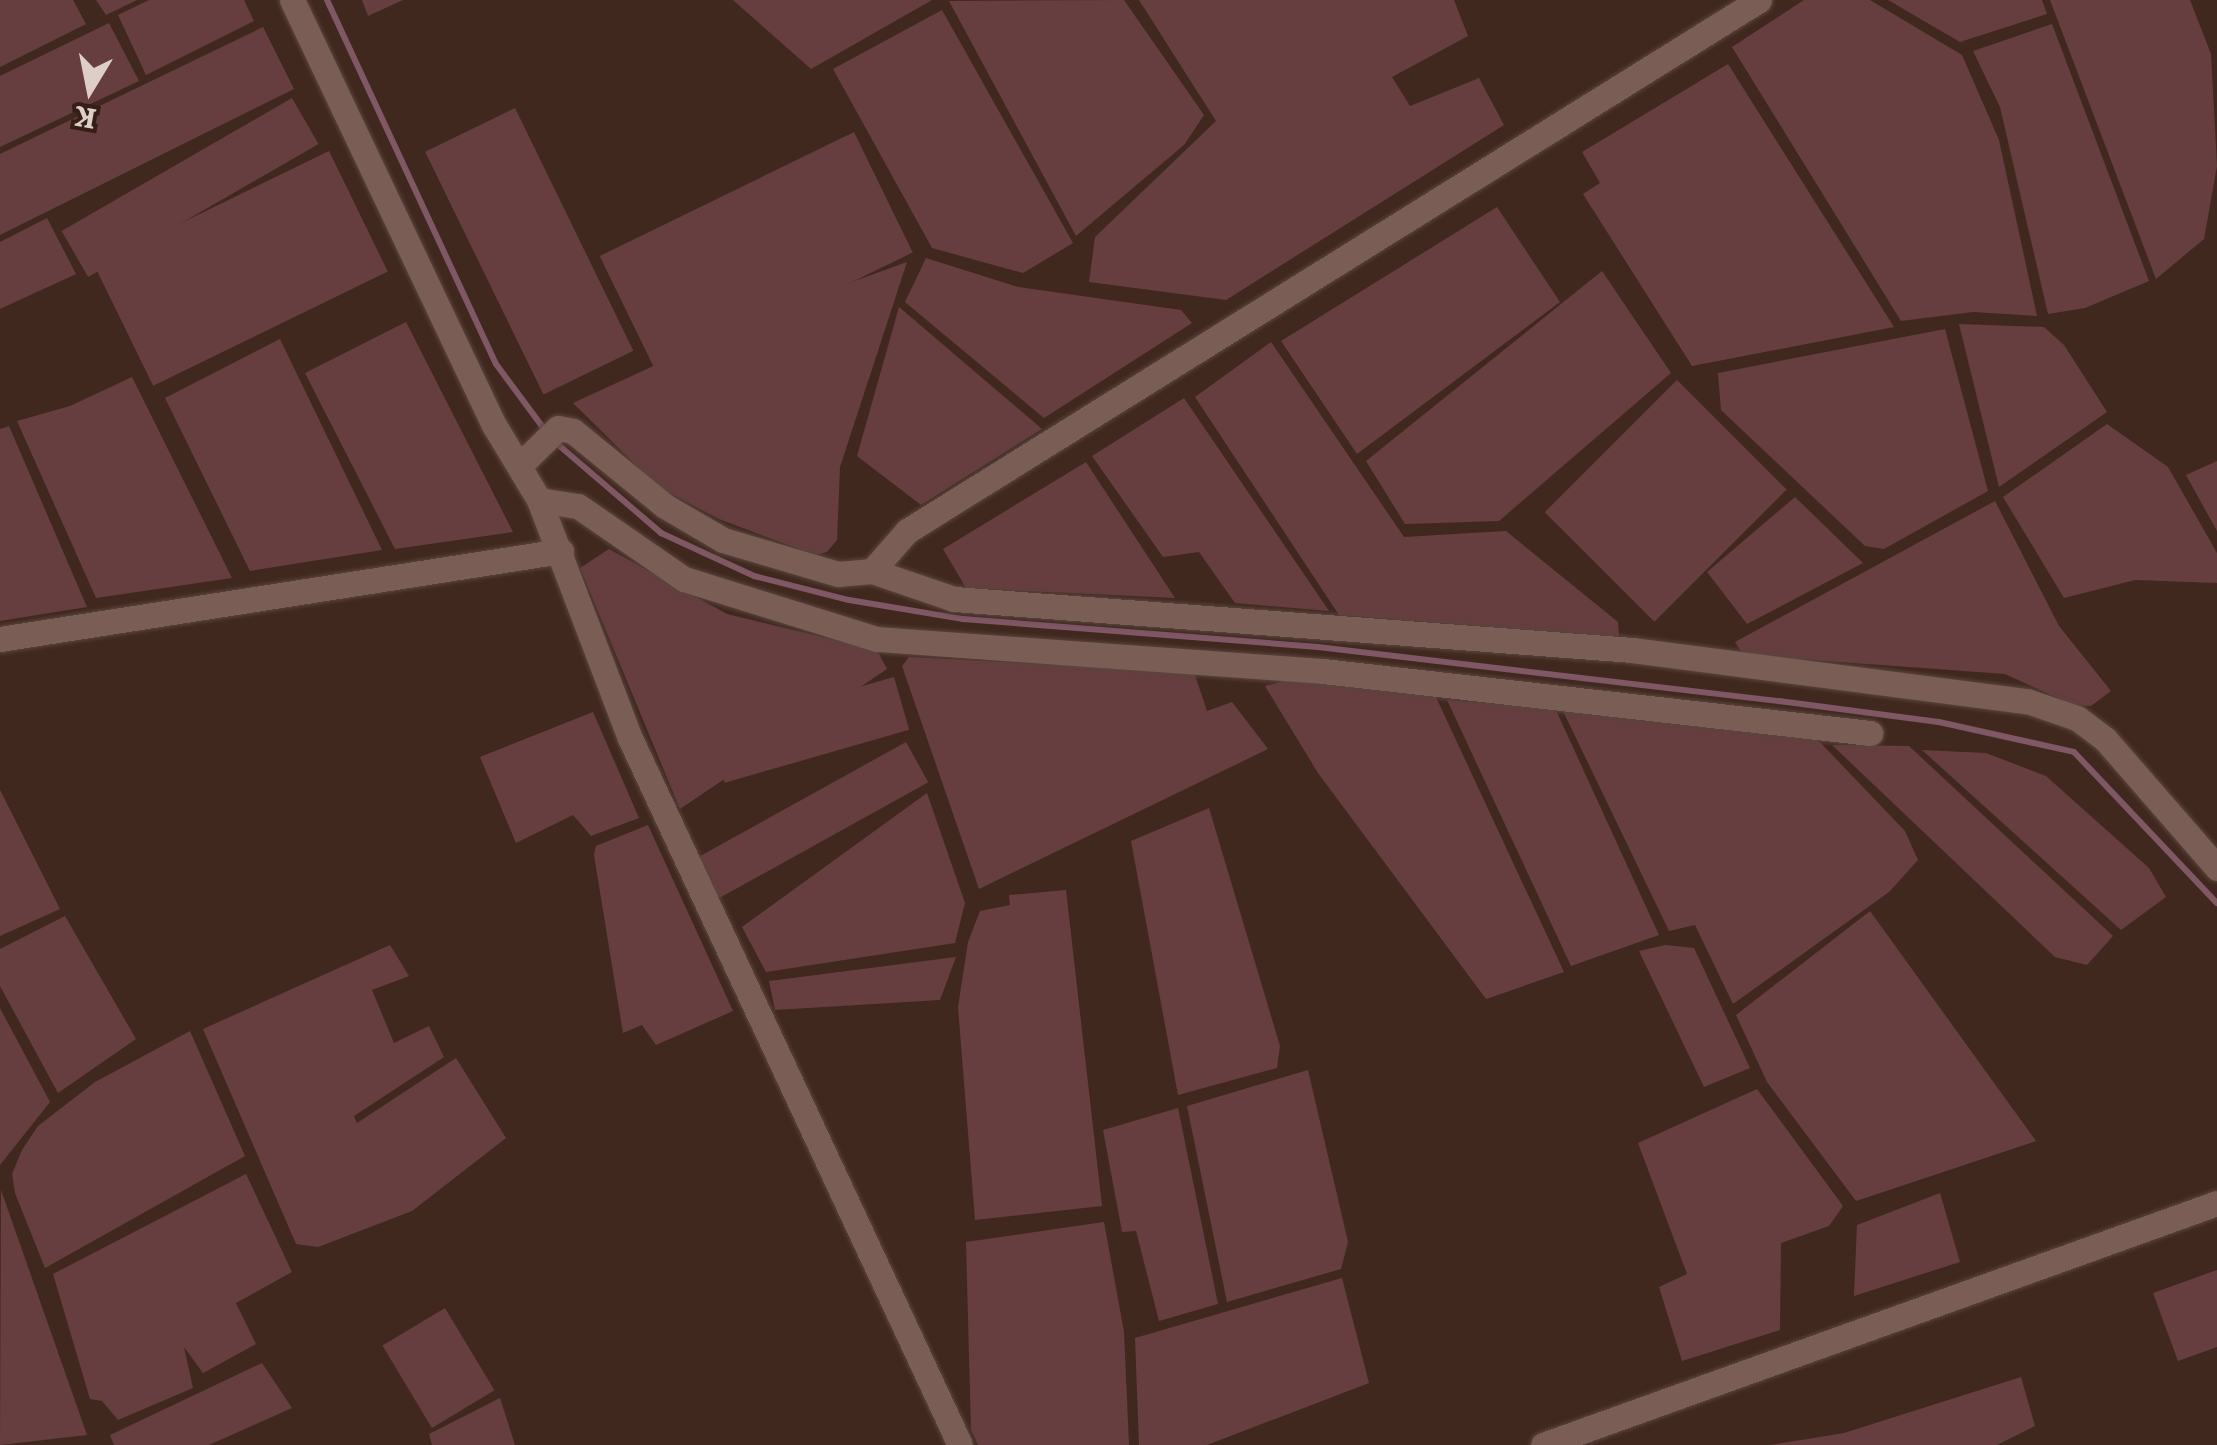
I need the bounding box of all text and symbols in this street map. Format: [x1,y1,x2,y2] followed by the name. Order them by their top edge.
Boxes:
[40,40,140,140] north arrow
[70,97,99,142] text: K

